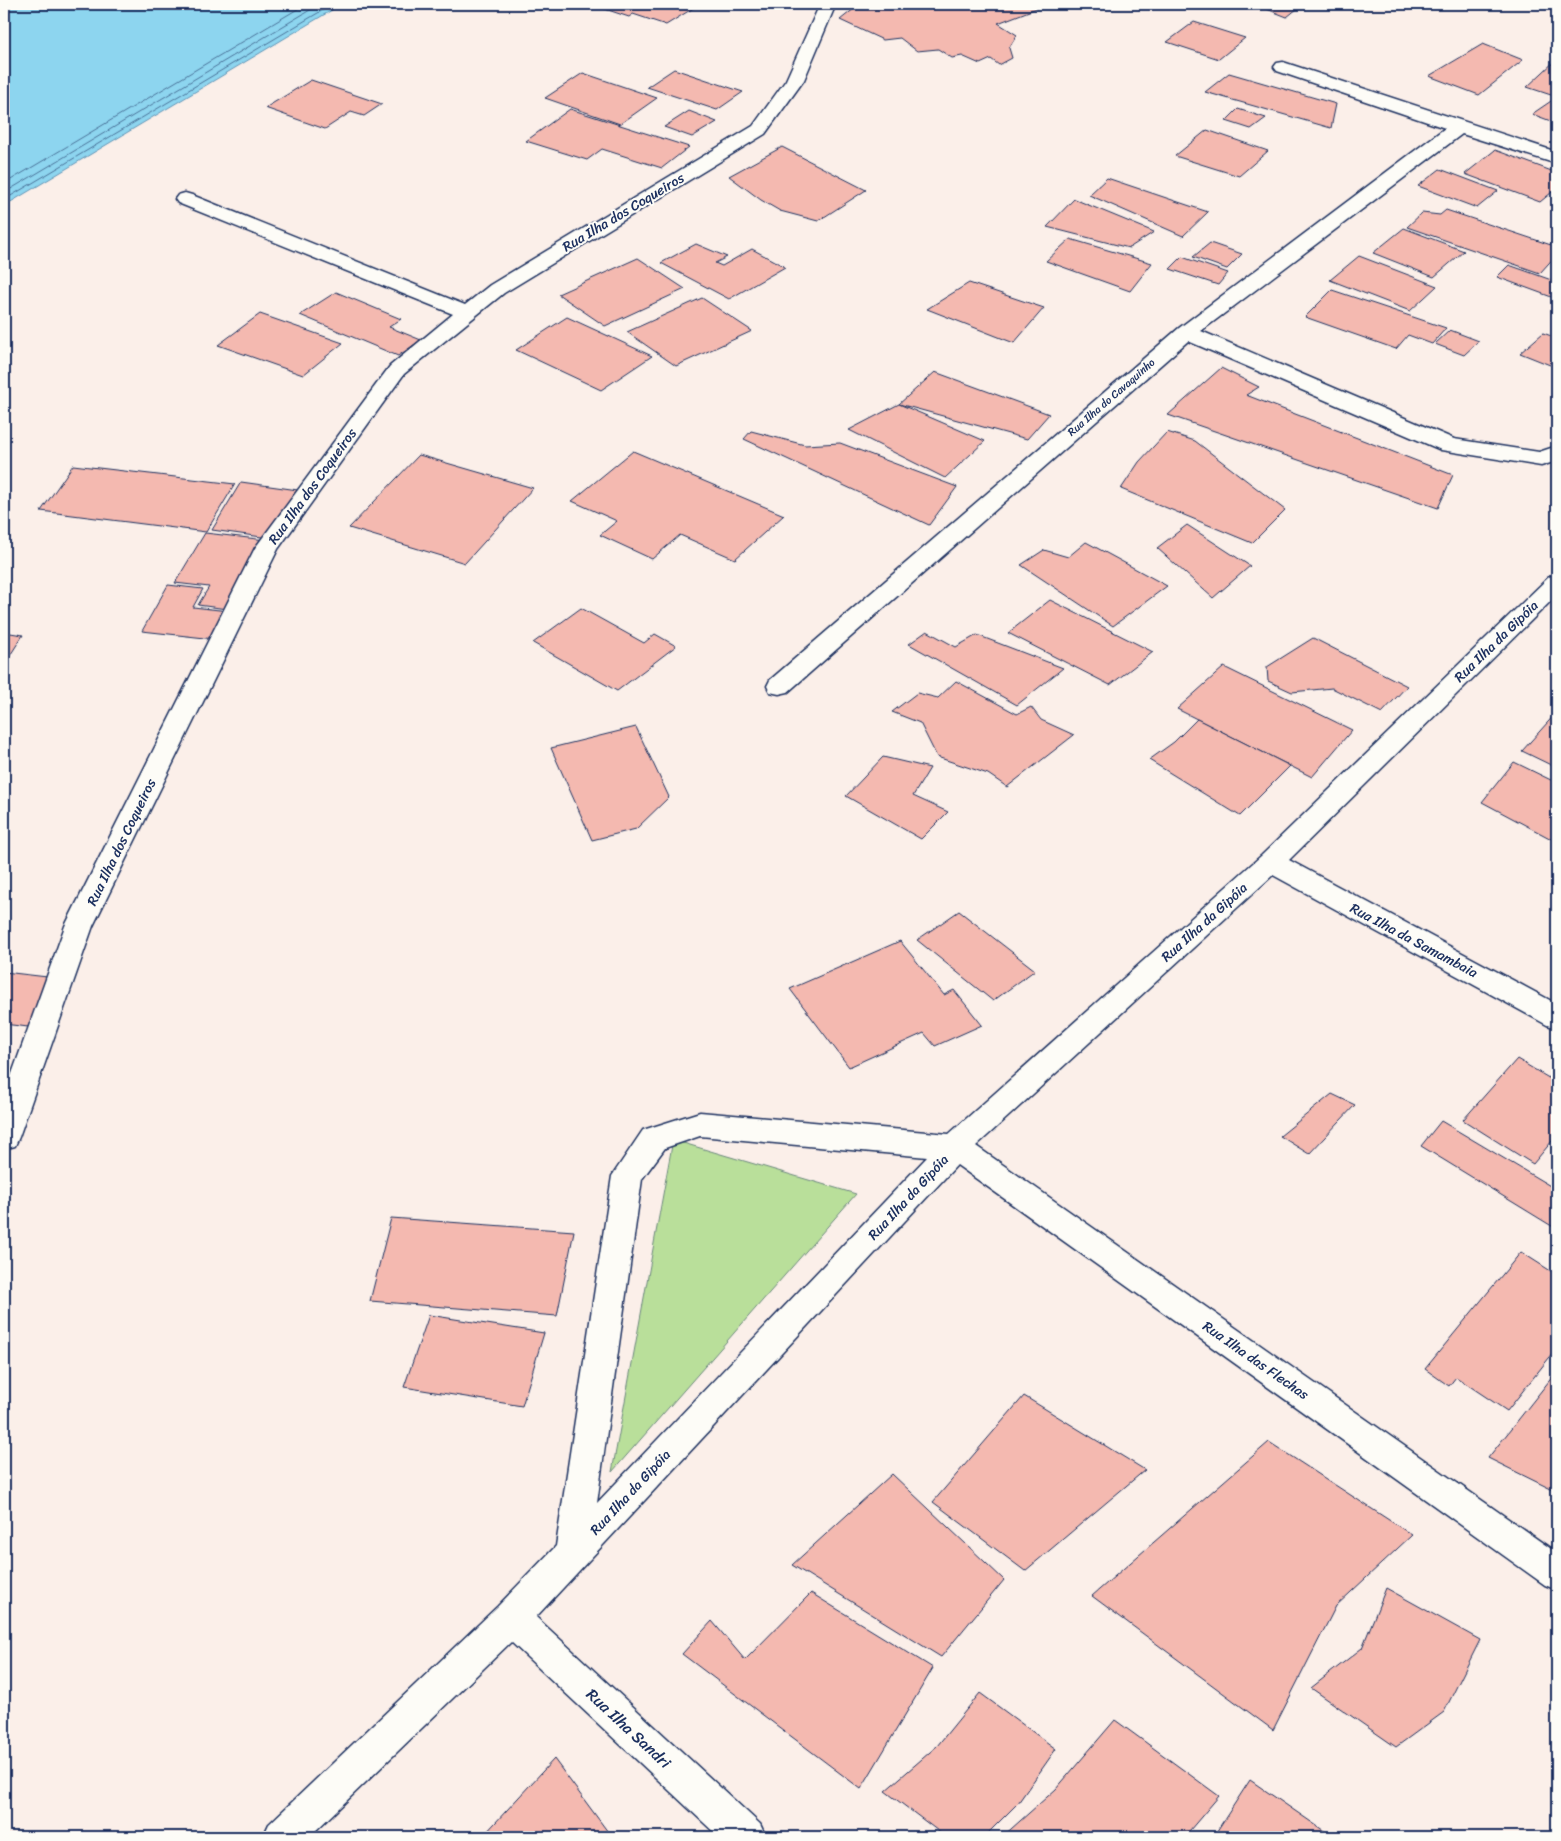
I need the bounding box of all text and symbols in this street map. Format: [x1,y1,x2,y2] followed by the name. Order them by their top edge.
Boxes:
[557,166,690,259] street label: Rua Ilha dos Coqueiros
[1063,353,1160,441] street label: Rua Ilha do Cavaquinho
[261,422,364,550] street label: Rua Ilha dos Coqueiros
[1448,594,1545,689] street label: Rua Ilha da Gipóia
[80,774,163,910] street label: Rua Ilha dos Coqueiros
[1155,876,1254,969] street label: Rua Ilha da Gipóia
[1345,896,1482,985] street label: Rua Ilha da Samambaia
[862,1149,955,1246] street label: Rua Ilha da Gipóia
[1197,1314,1315,1407] street label: Rua Ilha das Flechas
[584,1444,677,1541] street label: Rua Ilha da Gipóia
[579,1681,679,1776] street label: Rua Ilha Sandri

